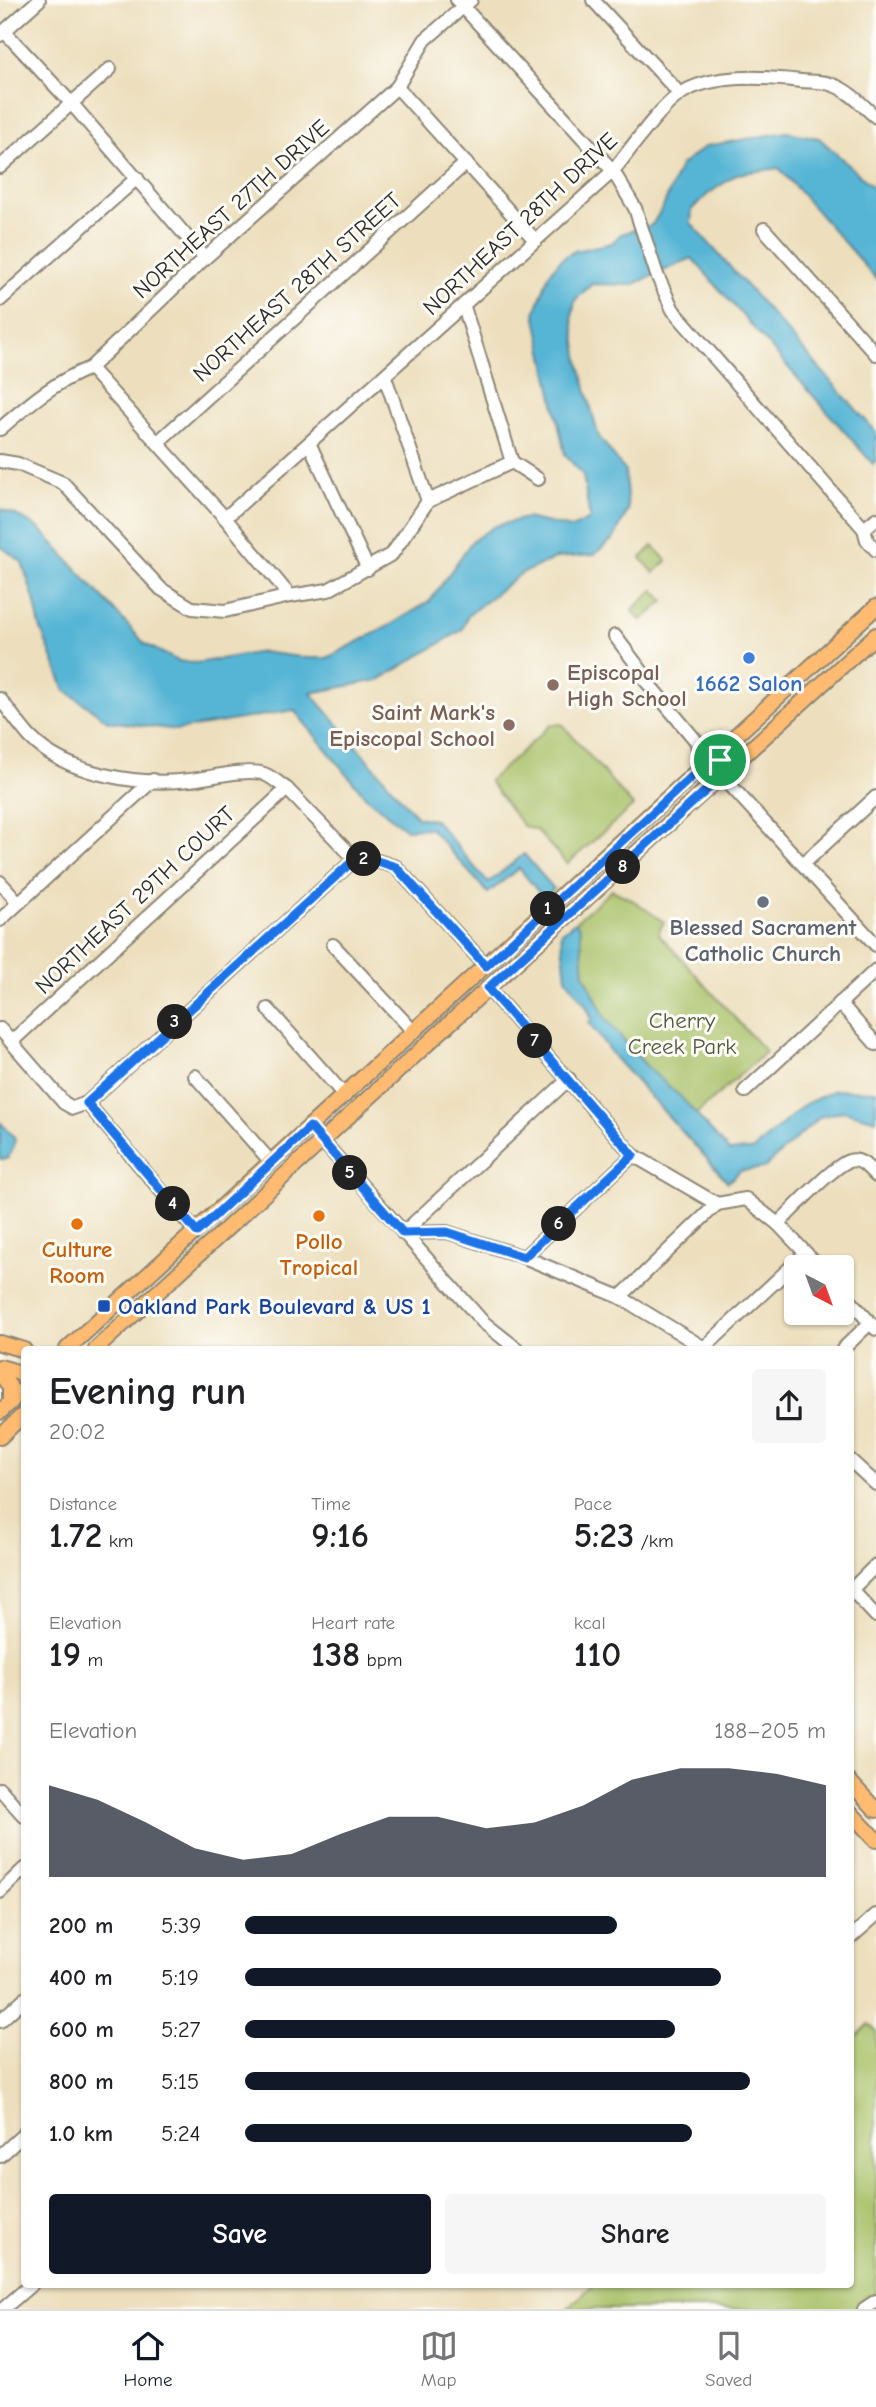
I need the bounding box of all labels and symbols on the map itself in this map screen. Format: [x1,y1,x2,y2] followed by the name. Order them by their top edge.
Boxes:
[127,114,335,304] street label: NORTHEAST 27TH DRIVE
[417,127,623,321] street label: NORTHEAST 28TH DRIVE
[188,187,406,387] street label: NORTHEAST 28TH STREET
[741,650,757,666] marker: 1662 Salon
[567,659,687,712] place label: Episcopal High School
[696,670,802,697] place label: 1662 Salon
[545,677,561,693] marker: Episcopal High School
[329,699,495,752] place label: Saint Mark's Episcopal School
[501,717,517,733] marker: Saint Mark's Episcopal School
[690,730,750,790] pin
[30,800,240,1000] street label: NORTHEAST 29TH COURT
[346,842,382,876] pin: 2
[606,850,640,884] pin: 8
[530,892,566,926] pin: 1
[755,894,771,910] marker: Blessed Sacrament Catholic Church
[670,914,857,967] place label: Blessed Sacrament Catholic Church
[158,1004,192,1040] pin: 3
[628,1007,736,1060] park label: Cherry Creek Park
[518,1024,552,1058] pin: 7
[332,1156,368,1190] pin: 5
[156,1186,190,1222] pin: 4
[542,1206,576,1242] pin: 6
[311,1208,327,1224] marker: Pollo Tropical
[69,1216,85,1232] marker: Culture Room
[280,1228,358,1281] place label: Pollo Tropical
[42,1236,112,1289] place label: Culture Room
[784,1255,854,1325] north arrow
[118,1293,431,1320] place label: Oakland Park Boulevard & US 1
[96,1298,112,1314] marker: Oakland Park Boulevard & US 1

